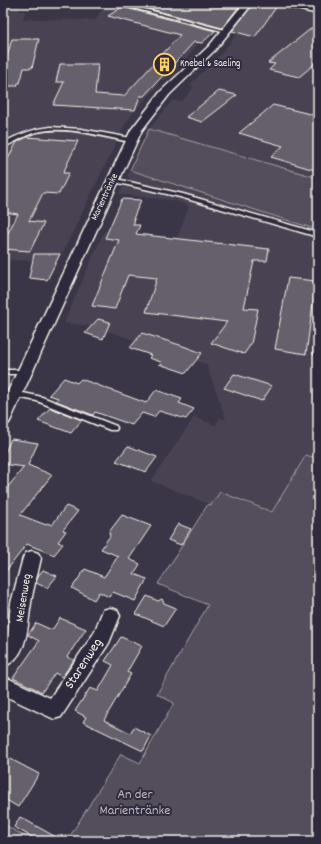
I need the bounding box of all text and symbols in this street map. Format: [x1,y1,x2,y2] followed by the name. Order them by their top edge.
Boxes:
[151,51,177,77] building icon: Knebel & Saeling
[180,57,240,71] place label: Knebel & Saeling
[88,171,122,223] street label: Marientränke
[12,573,36,623] street label: Meisenweg
[60,635,108,693] street label: Starenweg
[100,785,170,821] park label: An der Marientränke

